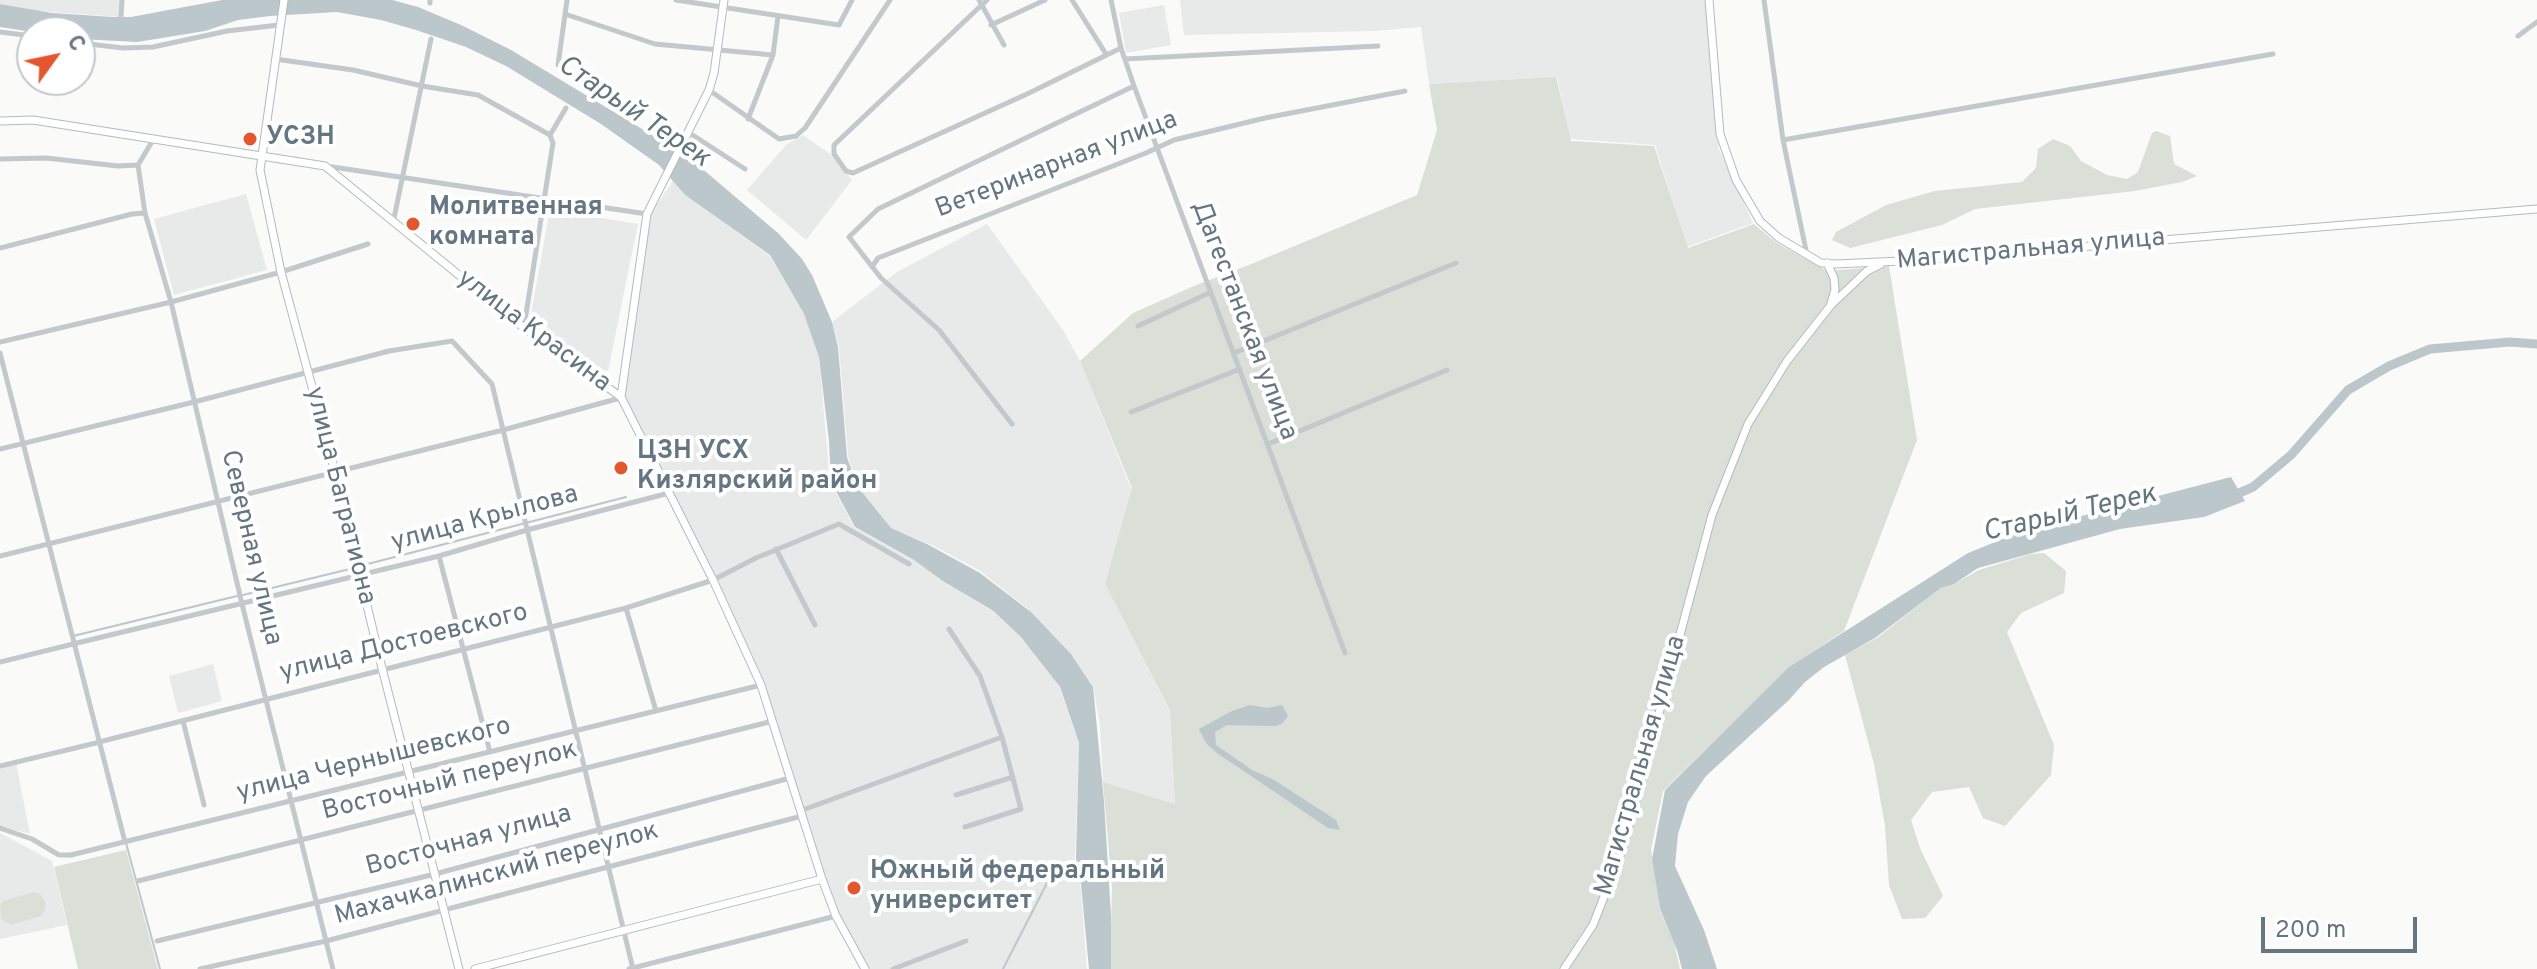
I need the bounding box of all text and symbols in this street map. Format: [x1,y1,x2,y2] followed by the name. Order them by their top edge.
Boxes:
[16,16,96,96] north arrow
[60,30,90,57] text: С
[550,50,716,176] water label: Старый Терек
[932,105,1182,227] street label: Ветеринарная улица
[266,123,335,155] place label: УСЗН
[241,130,259,148] marker: УСЗН
[429,193,603,254] place label: Молитвенная комната
[1183,197,1303,445] street label: Дагестанская улица
[404,215,422,233] marker: Молитвенная комната
[1896,224,2166,278] street label: Магистральная улица
[450,264,616,400] street label: улица Красина
[297,384,381,608] street label: улица Багратиона
[637,437,877,498] place label: ЦЗН УСХ Кизлярский район
[212,447,288,649] street label: Северная улица
[612,459,630,477] marker: ЦЗН УСХ Кизлярский район
[1980,479,2160,551] water label: Старый Терек
[388,480,582,560] street label: улица Крылова
[277,598,531,690] street label: улица Достоевского
[1590,632,1694,900] street label: Магистральная улица
[234,712,514,810] street label: улица Чернышевского
[319,735,581,829] street label: Восточный переулок
[363,800,575,884] street label: Восточная улица
[332,817,662,933] street label: Махачкалинский переулок
[870,857,1165,918] place label: Южный федеральный университет
[845,879,863,897] marker: Южный федеральный университет
[2265,901,2421,951] scale bar
[2275,916,2346,946] text: 200 m

